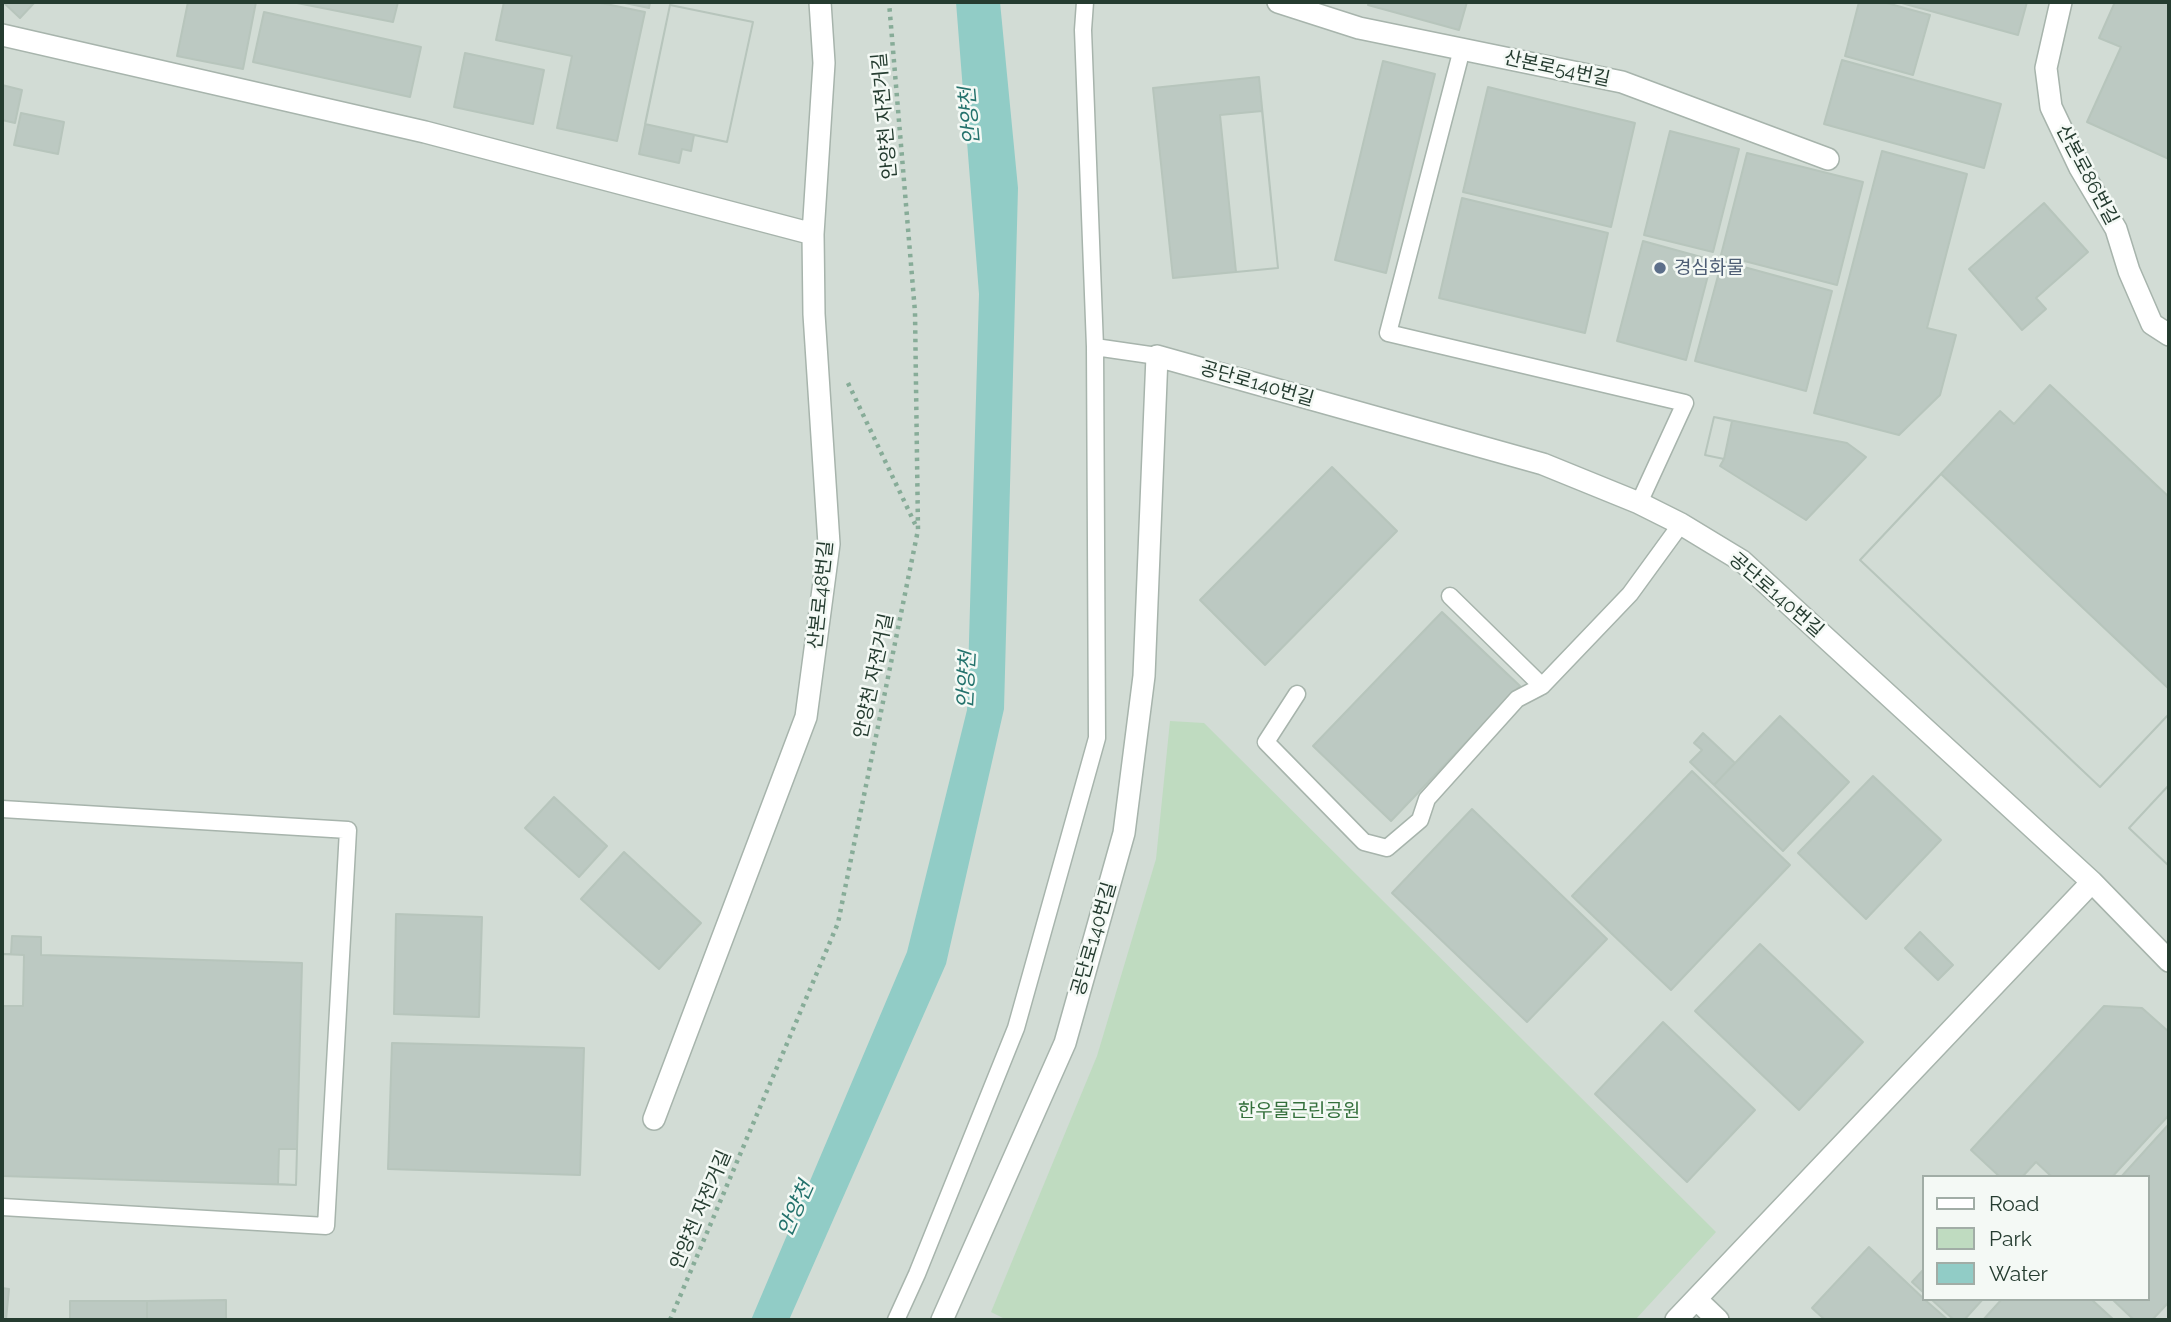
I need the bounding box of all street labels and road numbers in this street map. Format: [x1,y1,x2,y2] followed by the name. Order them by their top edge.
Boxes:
[1502,47,1612,91] street label: 산본로54번길
[868,52,902,180] street label: 안양천 자전거길
[2051,121,2123,229] street label: 산본로86번길
[1197,357,1317,411] street label: 공단로140번길
[804,540,838,650] street label: 산본로48번길
[1724,548,1828,642] street label: 공단로140번길
[850,611,898,741] street label: 안양천 자전거길
[1067,879,1121,999] street label: 공단로140번길
[666,1147,736,1273] street label: 안양천 자전거길

